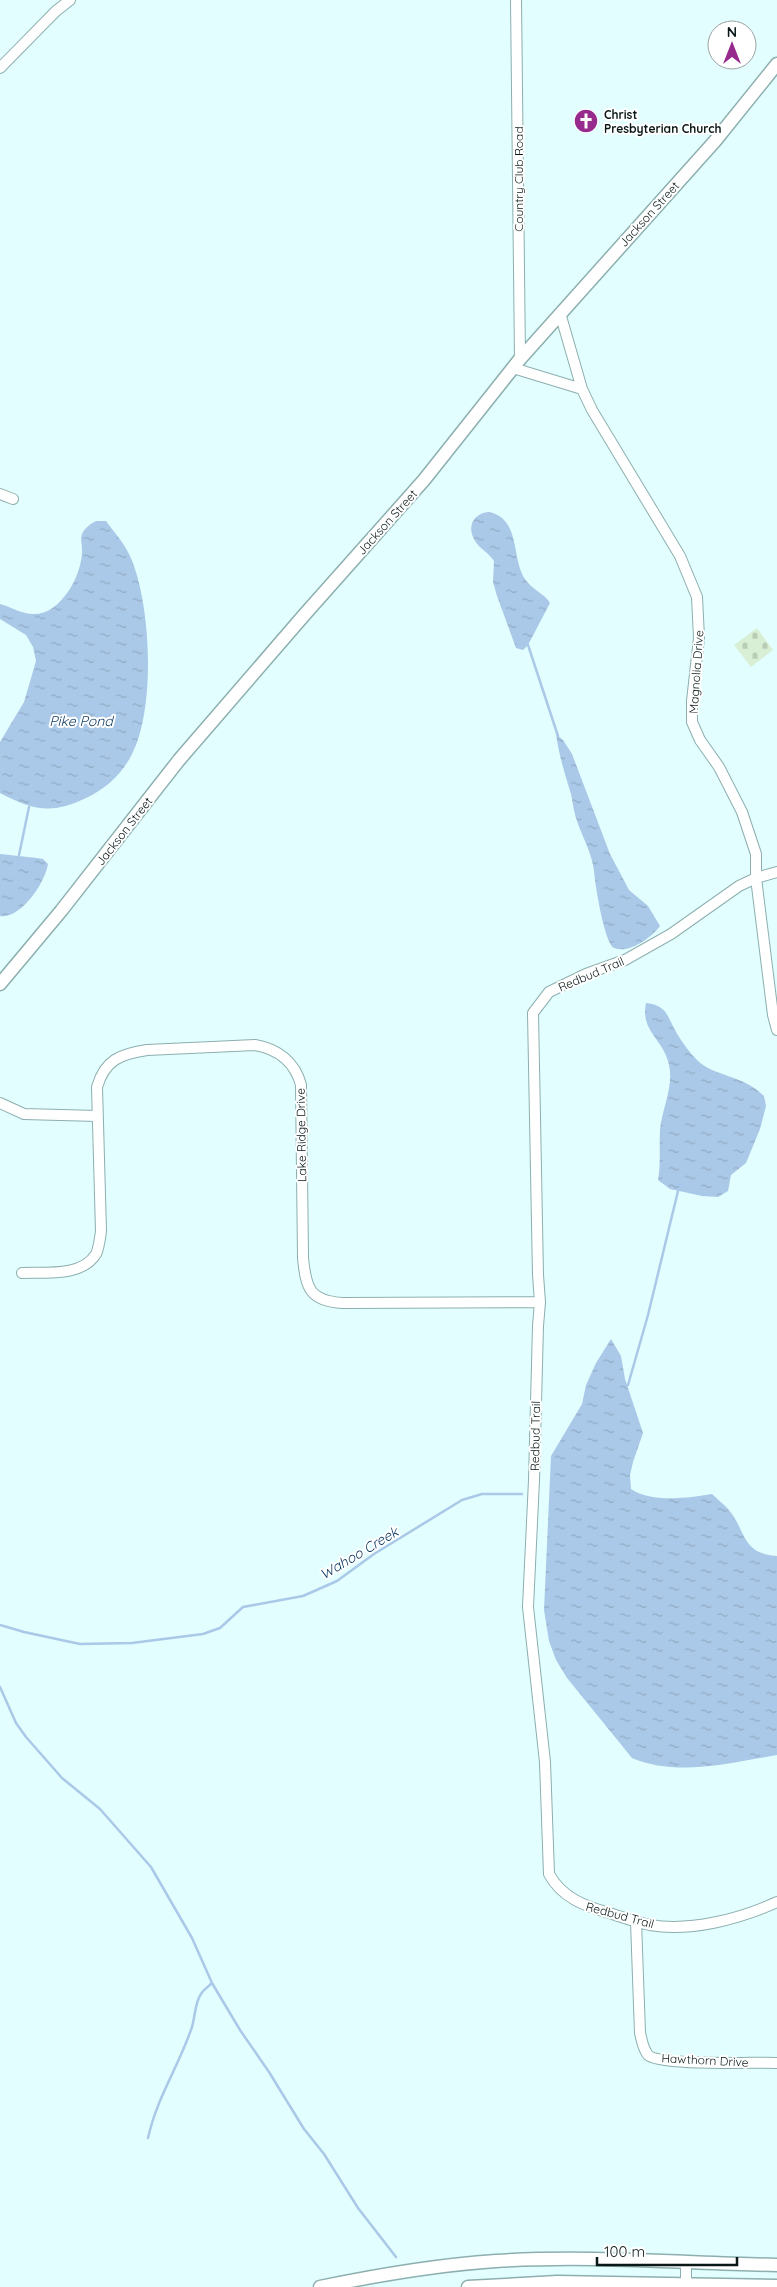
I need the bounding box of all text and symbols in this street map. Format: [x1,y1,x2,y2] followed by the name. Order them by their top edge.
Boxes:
[707,20,757,70] north arrow
[727,23,737,41] text: N
[604,107,721,136] place label: Christ Presbyterian Church
[573,108,599,134] church icon: Christ Presbyterian Church
[511,126,526,232] street label: Country Club Road
[616,178,682,250] street label: Jackson Street
[354,486,420,558] street label: Jackson Street
[686,630,706,714] street label: Magnolia Drive
[49,712,114,730] water label: Pike Pond
[93,794,155,868] street label: Jackson Street
[556,953,626,995] street label: Redbud Trail
[293,1088,309,1182] street label: Lake Ridge Drive
[527,1401,543,1471] street label: Redbud Trail
[317,1522,403,1583] water label: Wahoo Creek
[584,1899,656,1931] street label: Redbud Trail
[661,2050,749,2070] street label: Hawthorn Drive
[597,2234,737,2266] scale bar
[604,2242,645,2261] text: 100 m

